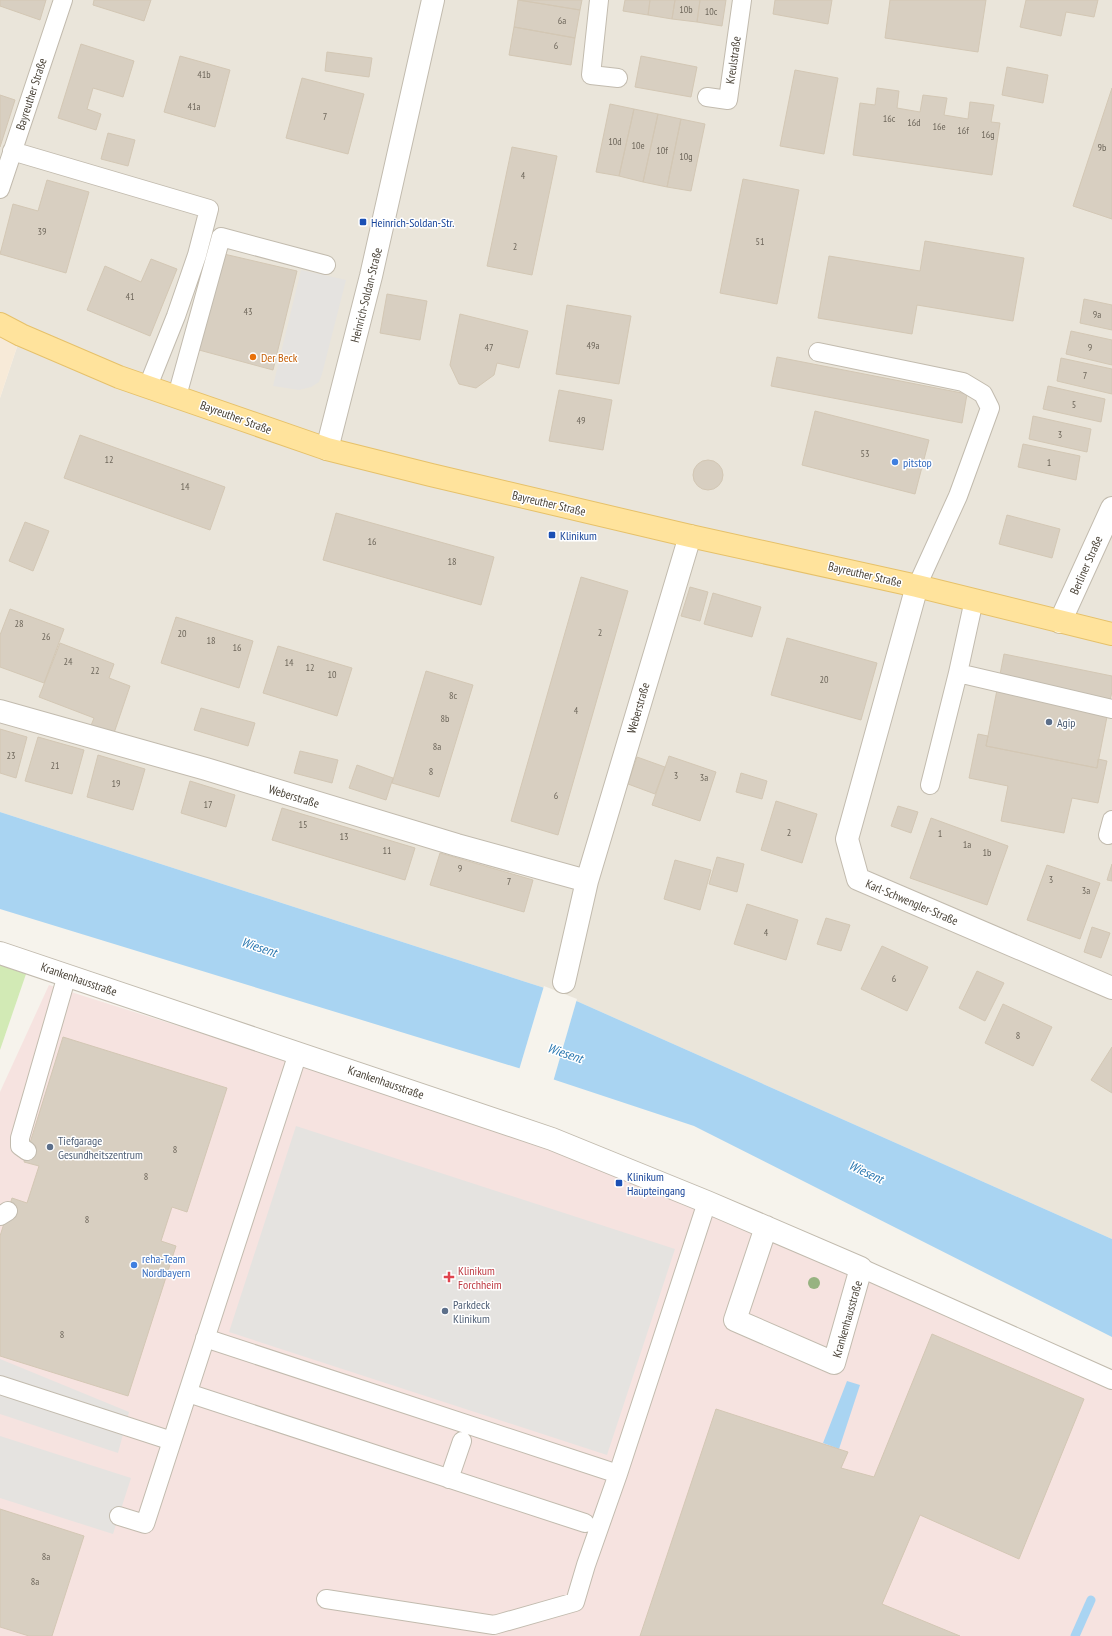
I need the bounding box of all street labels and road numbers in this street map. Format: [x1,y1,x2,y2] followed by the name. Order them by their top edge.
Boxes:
[722,35,744,85] street label: Kreulstraße
[12,56,50,132] street label: Bayreuther Straße
[347,246,385,344] street label: Heinrich-Soldan-Straße
[198,397,274,437] street label: Bayreuther Straße
[511,487,587,519] street label: Bayreuther Straße
[1066,533,1106,597] street label: Berliner Straße
[827,558,903,590] street label: Bayreuther Straße
[624,681,652,735] street label: Weberstraße
[267,781,321,811] street label: Weberstraße
[864,876,961,928] street label: Karl-Schwengler-Straße
[39,959,119,999] street label: Krankenhausstraße
[346,1062,426,1102] street label: Krankenhausstraße
[829,1279,865,1359] street label: Krankenhausstraße

